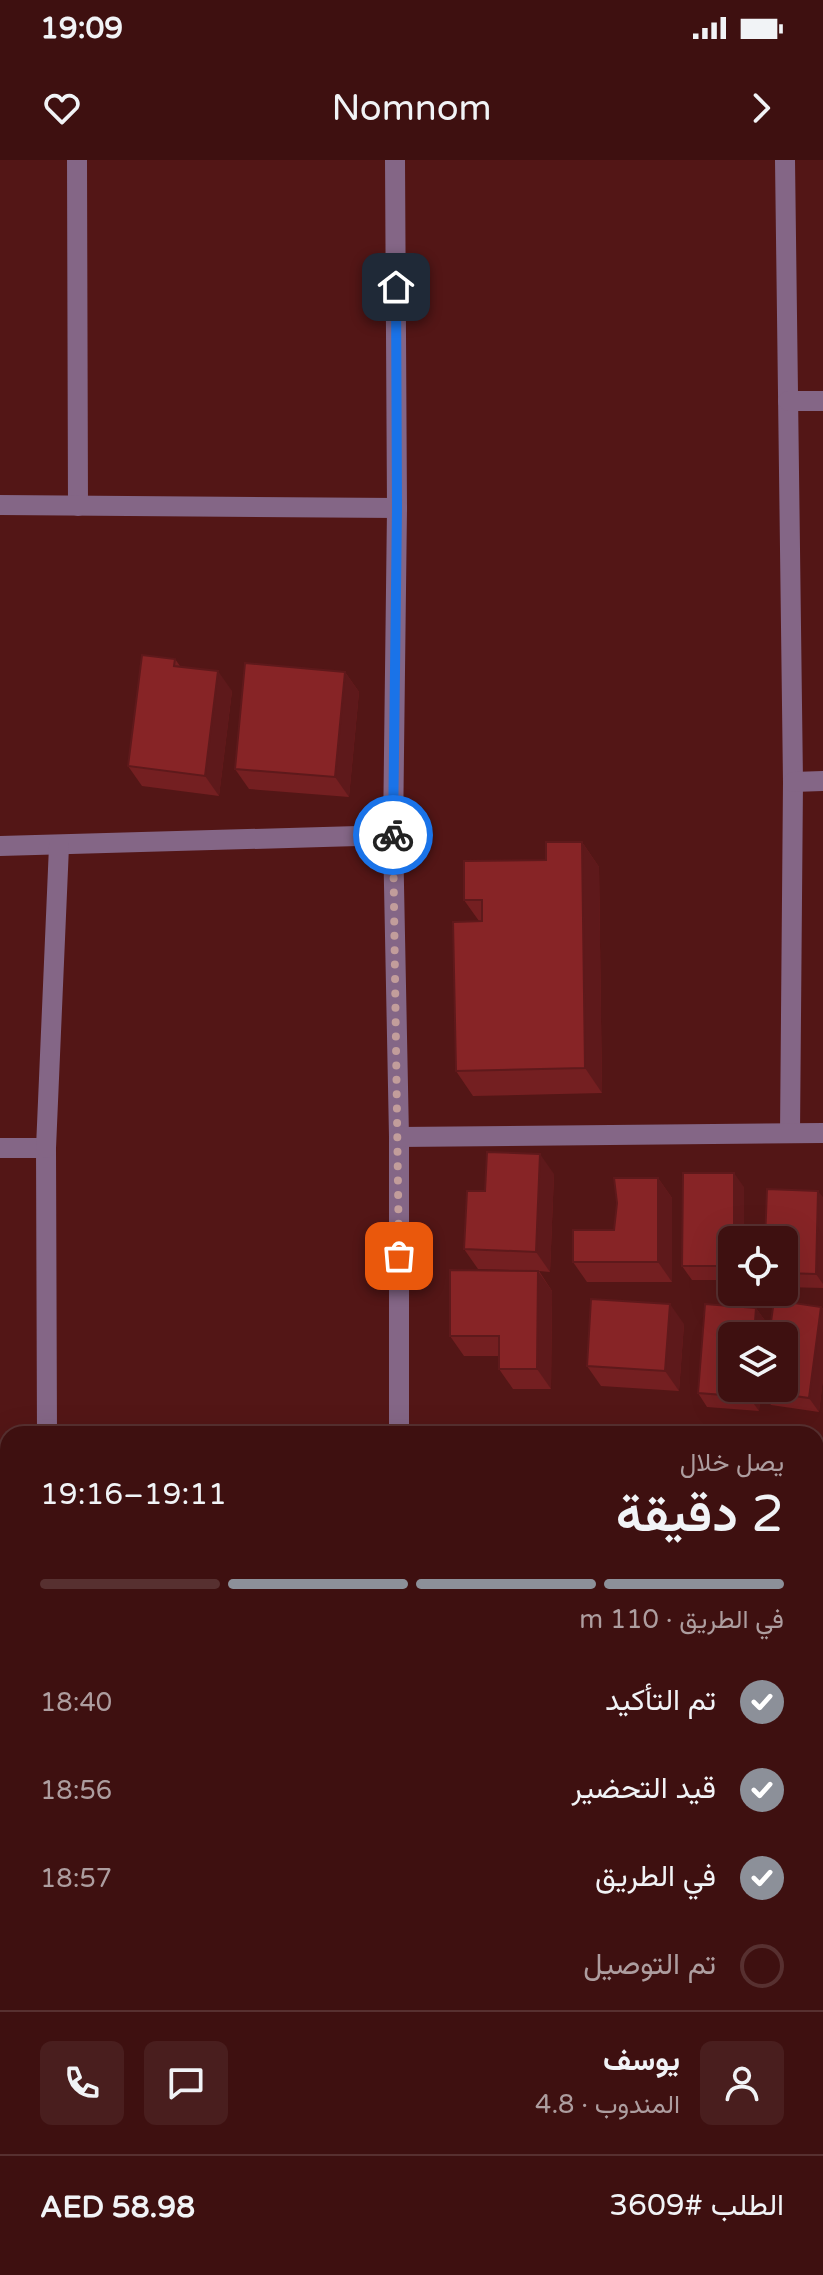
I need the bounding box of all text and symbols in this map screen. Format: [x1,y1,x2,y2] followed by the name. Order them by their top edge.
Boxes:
[40,10,123,47] text: 19:09
[40,86,84,130] icon: heart
[739,86,783,130] icon: forward
[331,87,492,130] text: Nomnom
[362,253,430,321] pin
[374,265,418,309] icon: home
[353,795,433,875] courier
[371,813,415,857] icon: bike
[365,1222,433,1290] pin
[718,1226,798,1402] map controls
[718,1226,798,1306] button: locate
[377,1234,421,1278] icon: bag
[718,1322,798,1402] button: layers
[680,1447,784,1478] text: يصل خلال
[40,1476,227,1513] text: 19:11–19:16
[616,1483,784,1546] text: 2 دقيقة
[579,1604,784,1635] text: في الطريق · 110 m
[740,1680,784,1724] icon: check
[605,1682,716,1719] text: تم التأكيد
[40,1687,112,1718] text: 18:40
[740,1768,784,1812] icon: check
[572,1770,716,1807] text: قيد التحضير
[40,1775,112,1806] text: 18:56
[740,1856,784,1900] icon: check
[595,1858,716,1895] text: في الطريق
[40,1863,112,1894] text: 18:57
[583,1946,716,1983] text: تم التوصيل
[40,2041,124,2125] button: phone
[144,2041,228,2125] button: chat
[700,2041,784,2125] button: person
[603,2042,680,2079] text: يوسف
[535,2089,680,2120] text: المندوب · 4.8
[609,2187,784,2224] text: الطلب #3609
[40,2189,195,2226] text: AED 58.98

